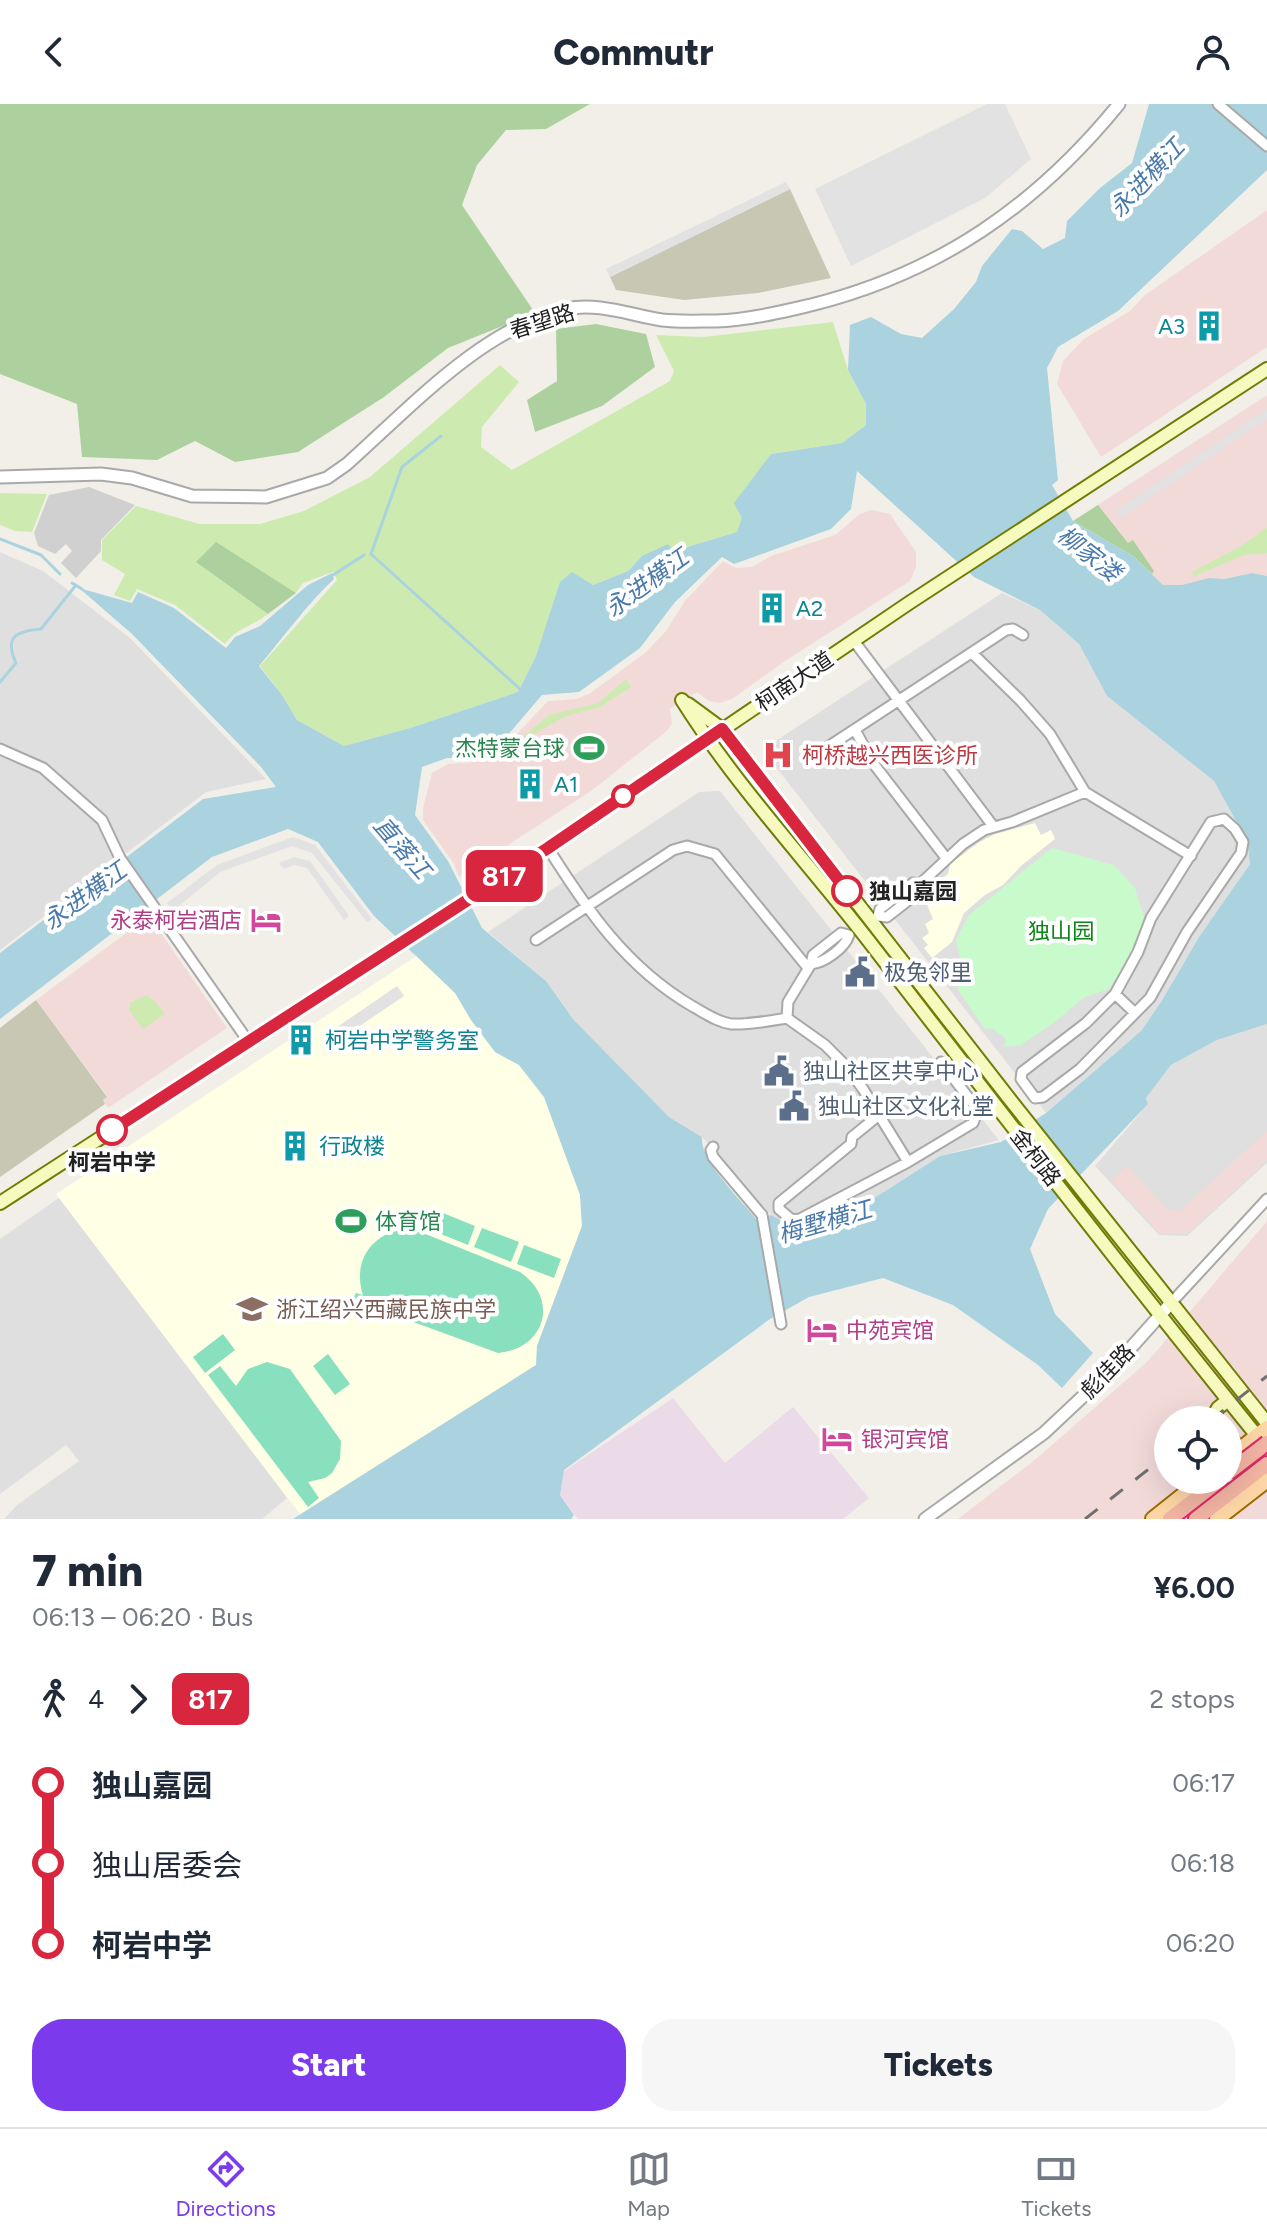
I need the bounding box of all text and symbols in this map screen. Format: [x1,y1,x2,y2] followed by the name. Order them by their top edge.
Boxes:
[32,30,76,74] icon: back
[1191,30,1235,74] icon: person
[553,31,714,74] text: Commutr
[1103,130,1192,223] water label: 永进横江
[507,298,578,345] street label: 春望路
[1192,309,1226,343] building icon: A3
[1158,313,1185,340] place label: A3
[1052,520,1129,589] water label: 柳家溇
[599,541,696,623] water label: 永进横江
[755,591,789,625] building icon: A2
[796,595,823,622] place label: A2
[750,646,838,717] street label: 柯南大道
[572,731,606,765] sports icon: 杰特蒙台球
[455,735,565,762] place label: 杰特蒙台球
[761,738,795,772] hospital icon: 柯桥越兴西医诊所
[802,742,978,769] place label: 柯桥越兴西医诊所
[513,767,547,801] building icon: A1
[554,771,578,798] place label: A1
[612,785,634,807] unlabelled marker
[368,811,439,887] water label: 直落江
[458,850,550,902] line badge: 817
[37,854,134,936] water label: 永进横江
[482,859,526,893] text: 817
[832,876,862,906] marker: 独山嘉园
[869,878,957,905] place label: 独山嘉园
[249,903,283,937] hotel icon: 永泰柯岩酒店
[110,907,242,934] place label: 永泰柯岩酒店
[1028,918,1094,945] park label: 独山园
[843,955,877,989] public building icon: 极兔邻里
[884,959,972,986] place label: 极兔邻里
[284,1023,318,1057] building icon: 柯岩中学警务室
[325,1027,479,1054] place label: 柯岩中学警务室
[762,1054,796,1088] public building icon: 独山社区共享中心
[803,1058,979,1085] place label: 独山社区共享中心
[777,1089,811,1123] public building icon: 独山社区文化礼堂
[818,1093,994,1120] place label: 独山社区文化礼堂
[97,1115,127,1145] marker: 柯岩中学
[1005,1123,1067,1192] street label: 金柯路
[278,1129,312,1163] building icon: 行政楼
[319,1133,385,1160] place label: 行政楼
[68,1149,156,1176] place label: 柯岩中学
[775,1194,878,1249] water label: 梅墅横江
[334,1204,368,1238] sports icon: 体育馆
[375,1208,441,1235] place label: 体育馆
[235,1292,269,1326] school or university icon: 浙江绍兴西藏民族中学
[276,1296,496,1323] place label: 浙江绍兴西藏民族中学
[805,1313,839,1347] hotel icon: 中苑宾馆
[846,1317,934,1344] place label: 中苑宾馆
[1075,1338,1140,1404] street label: 彪佳路
[1154,1406,1242,1494] map controls
[1154,1406,1242,1494] button: locate
[820,1422,854,1456] hotel icon: 银河宾馆
[861,1426,949,1453] place label: 银河宾馆
[32,1544,143,1597] text: 7 min
[1153,1569,1235,1606] text: ¥6.00
[32,1601,253,1633] text: 06:13 – 06:20 · Bus
[32,1677,76,1721] icon: walk
[116,1677,160,1721] icon: forward
[188,1682,233,1716] text: 817
[88,1683,104,1715] text: 4
[1150,1683,1235,1715] text: 2 stops
[92,1767,212,1804] text: 独山嘉园
[1172,1767,1235,1799] text: 06:17
[92,1847,242,1884] text: 独山居委会
[1170,1847,1235,1879] text: 06:18
[92,1927,212,1964] text: 柯岩中学
[1166,1927,1235,1959] text: 06:20
[32,2019,626,2111] button: Start
[642,2019,1235,2111] button: Tickets
[175,2147,276,2222] tab: Directions
[627,2147,671,2222] tab: Map
[1021,2147,1092,2222] tab: Tickets

